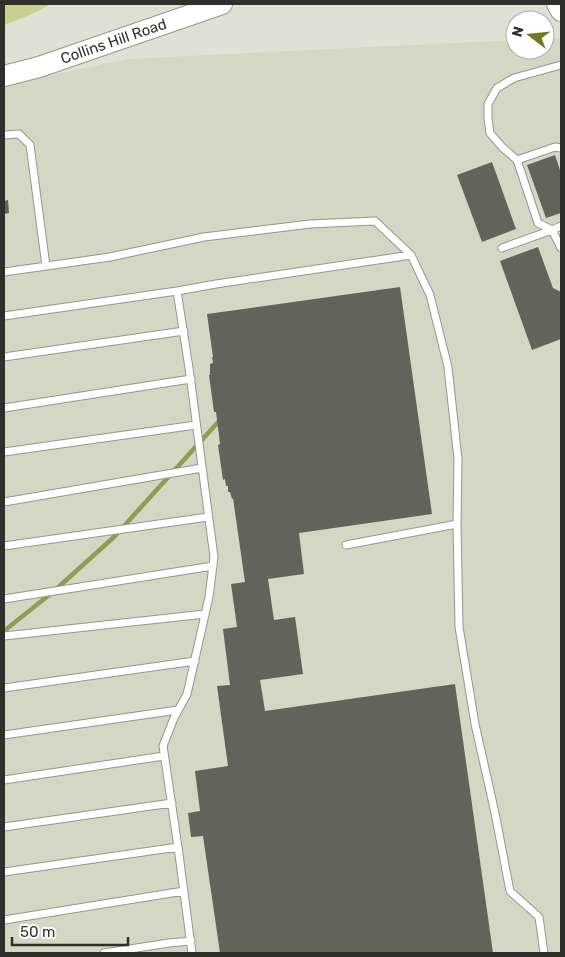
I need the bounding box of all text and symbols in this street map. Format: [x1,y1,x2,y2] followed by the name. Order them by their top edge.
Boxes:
[505,10,555,60] north arrow
[58,15,169,68] street label: Collins Hill Road
[508,24,528,39] text: N
[12,914,129,946] scale bar
[20,923,55,941] text: 50 m

